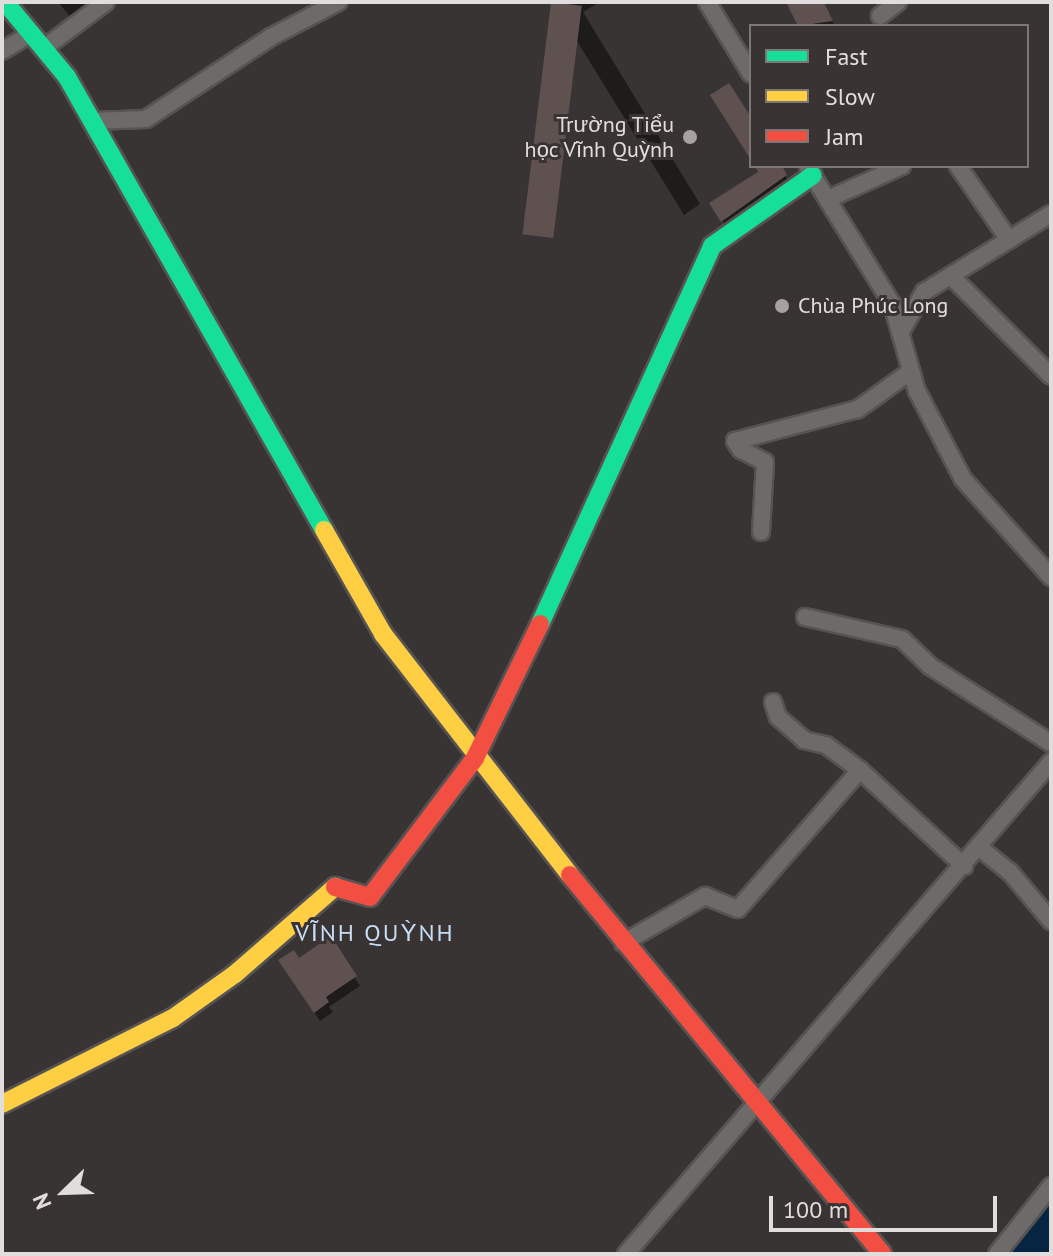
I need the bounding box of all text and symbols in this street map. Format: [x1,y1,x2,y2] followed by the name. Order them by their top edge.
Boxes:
[749,24,1029,168] legend
[825,41,868,72] text: Fast
[825,81,875,112] text: Slow
[523,111,674,162] place label: Trường Tiểu học Vĩnh Quỳnh
[825,121,863,152] text: Jam
[681,128,699,146] marker: Trường Tiểu học Vĩnh Quỳnh
[798,293,949,319] place label: Chùa Phúc Long
[773,297,791,315] marker: Chùa Phúc Long
[295,919,455,947] district label: VĨNH QUỲNH
[24,1152,104,1232] north arrow
[773,1180,1001,1230] scale bar
[26,1189,58,1214] text: N
[783,1194,848,1225] text: 100 m

